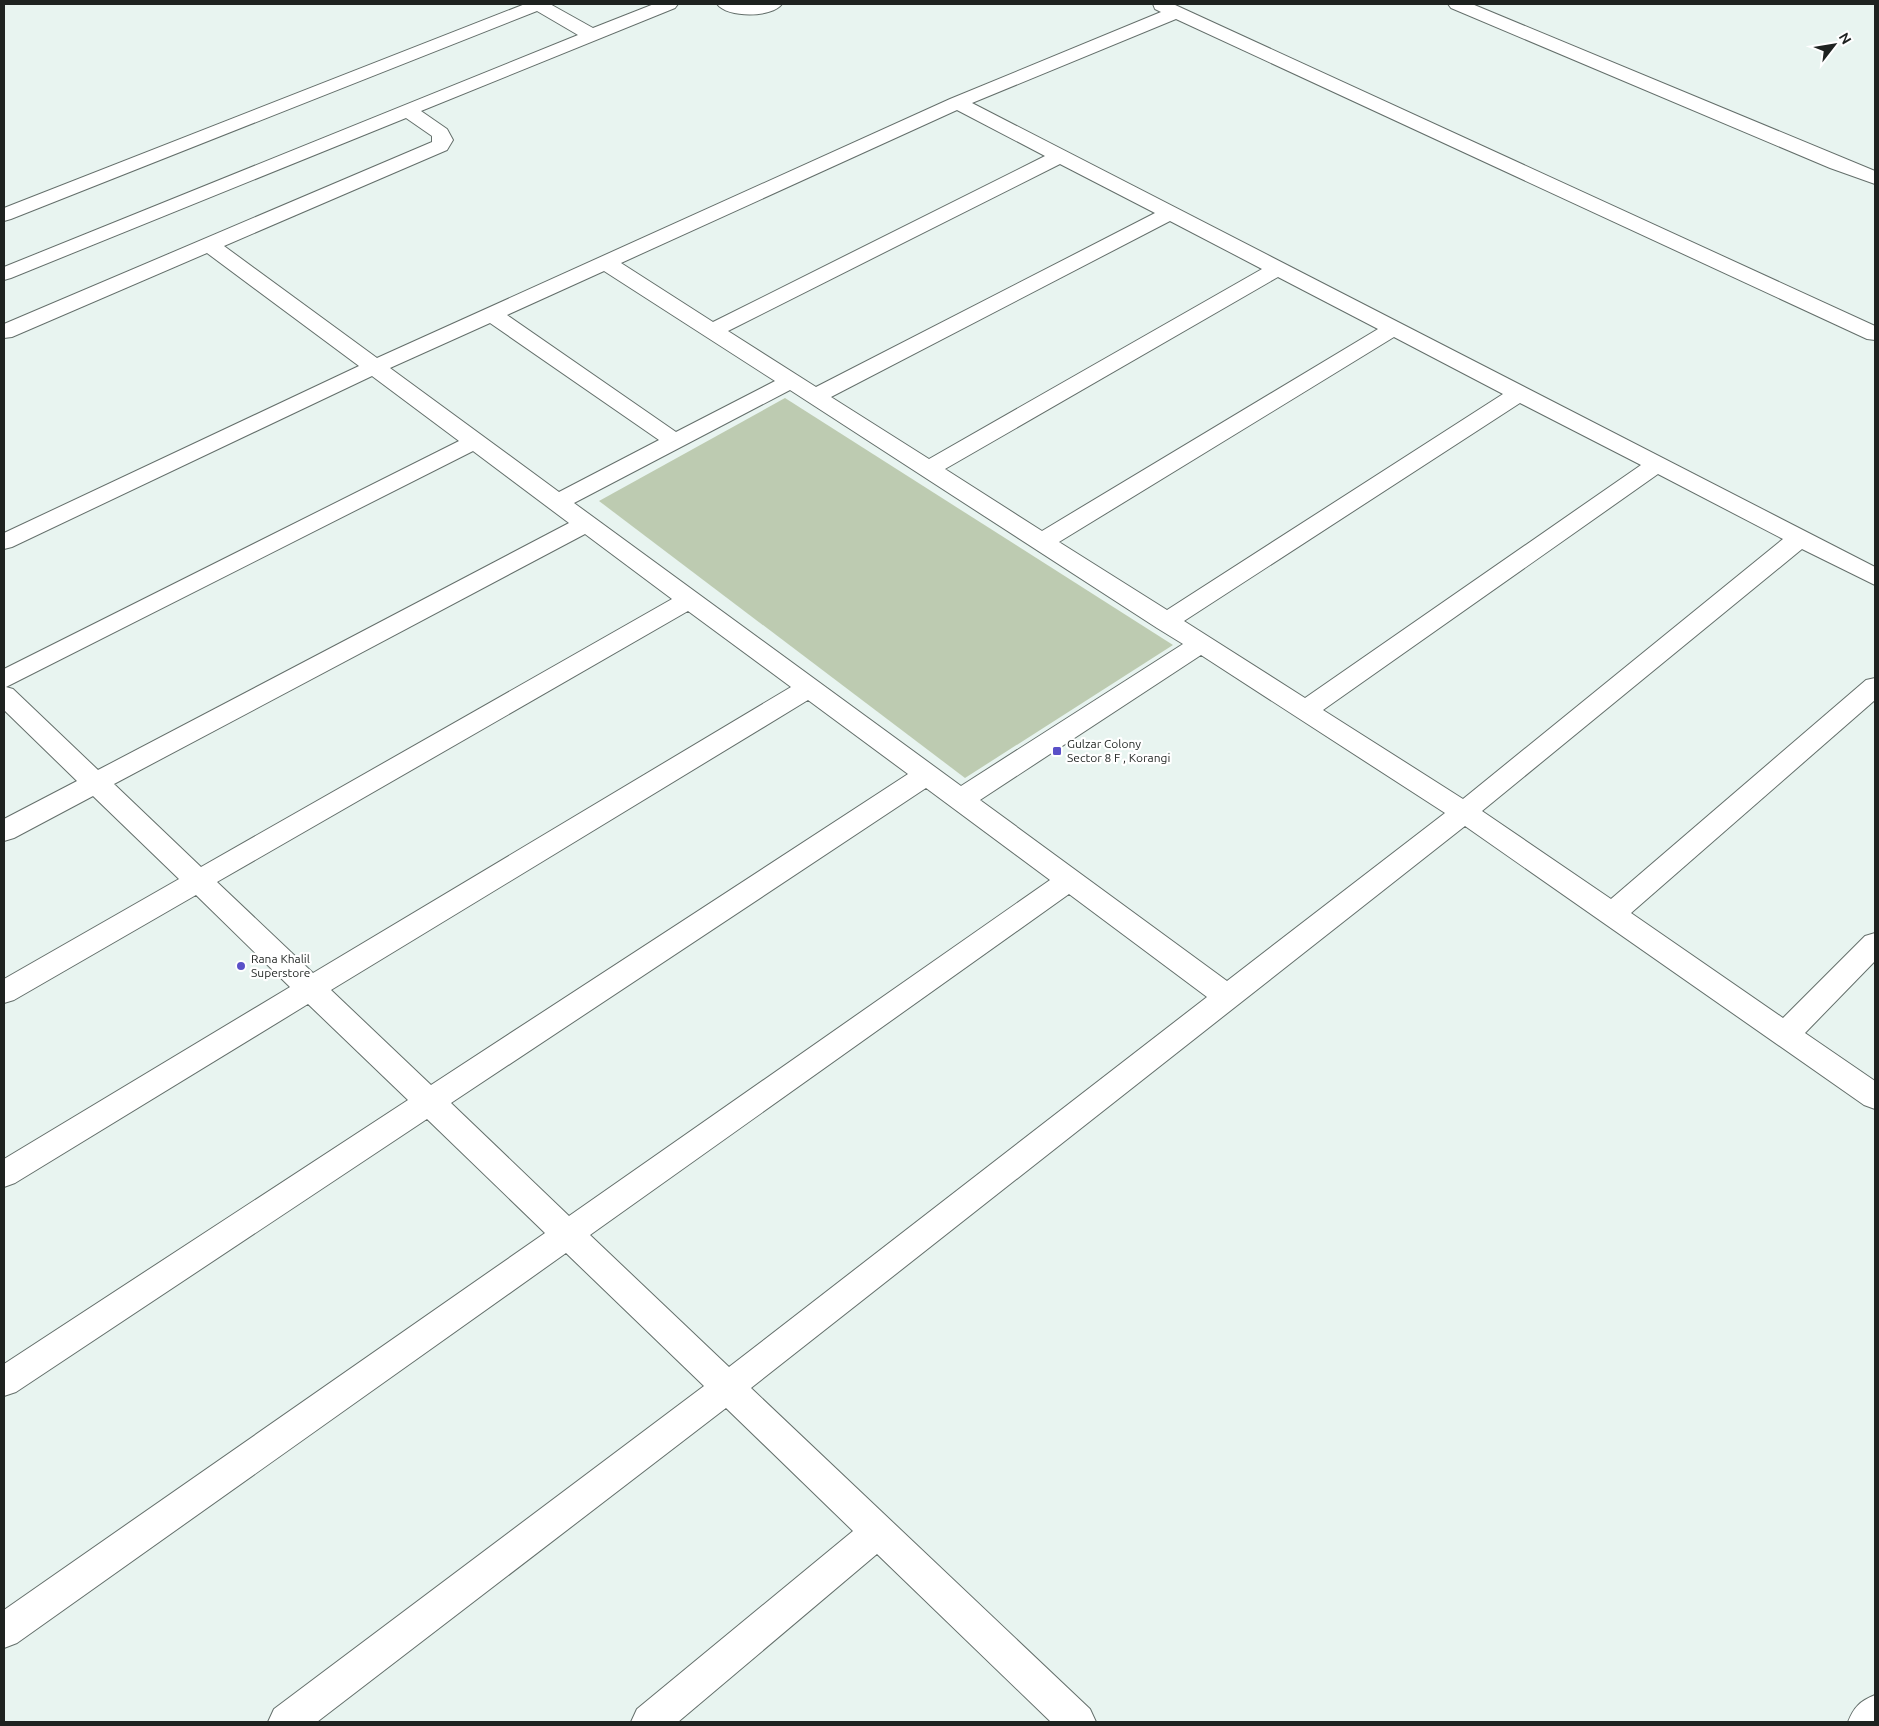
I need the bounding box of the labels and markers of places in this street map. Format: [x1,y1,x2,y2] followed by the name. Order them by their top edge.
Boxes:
[1067,737,1170,764] place label: Gulzar Colony Sector 8 F , Korangi
[1051,745,1063,757] marker: Gulzar Colony Sector 8 F , Korangi
[251,952,310,979] place label: Rana Khalil Superstore
[235,960,247,972] marker: Rana Khalil Superstore

